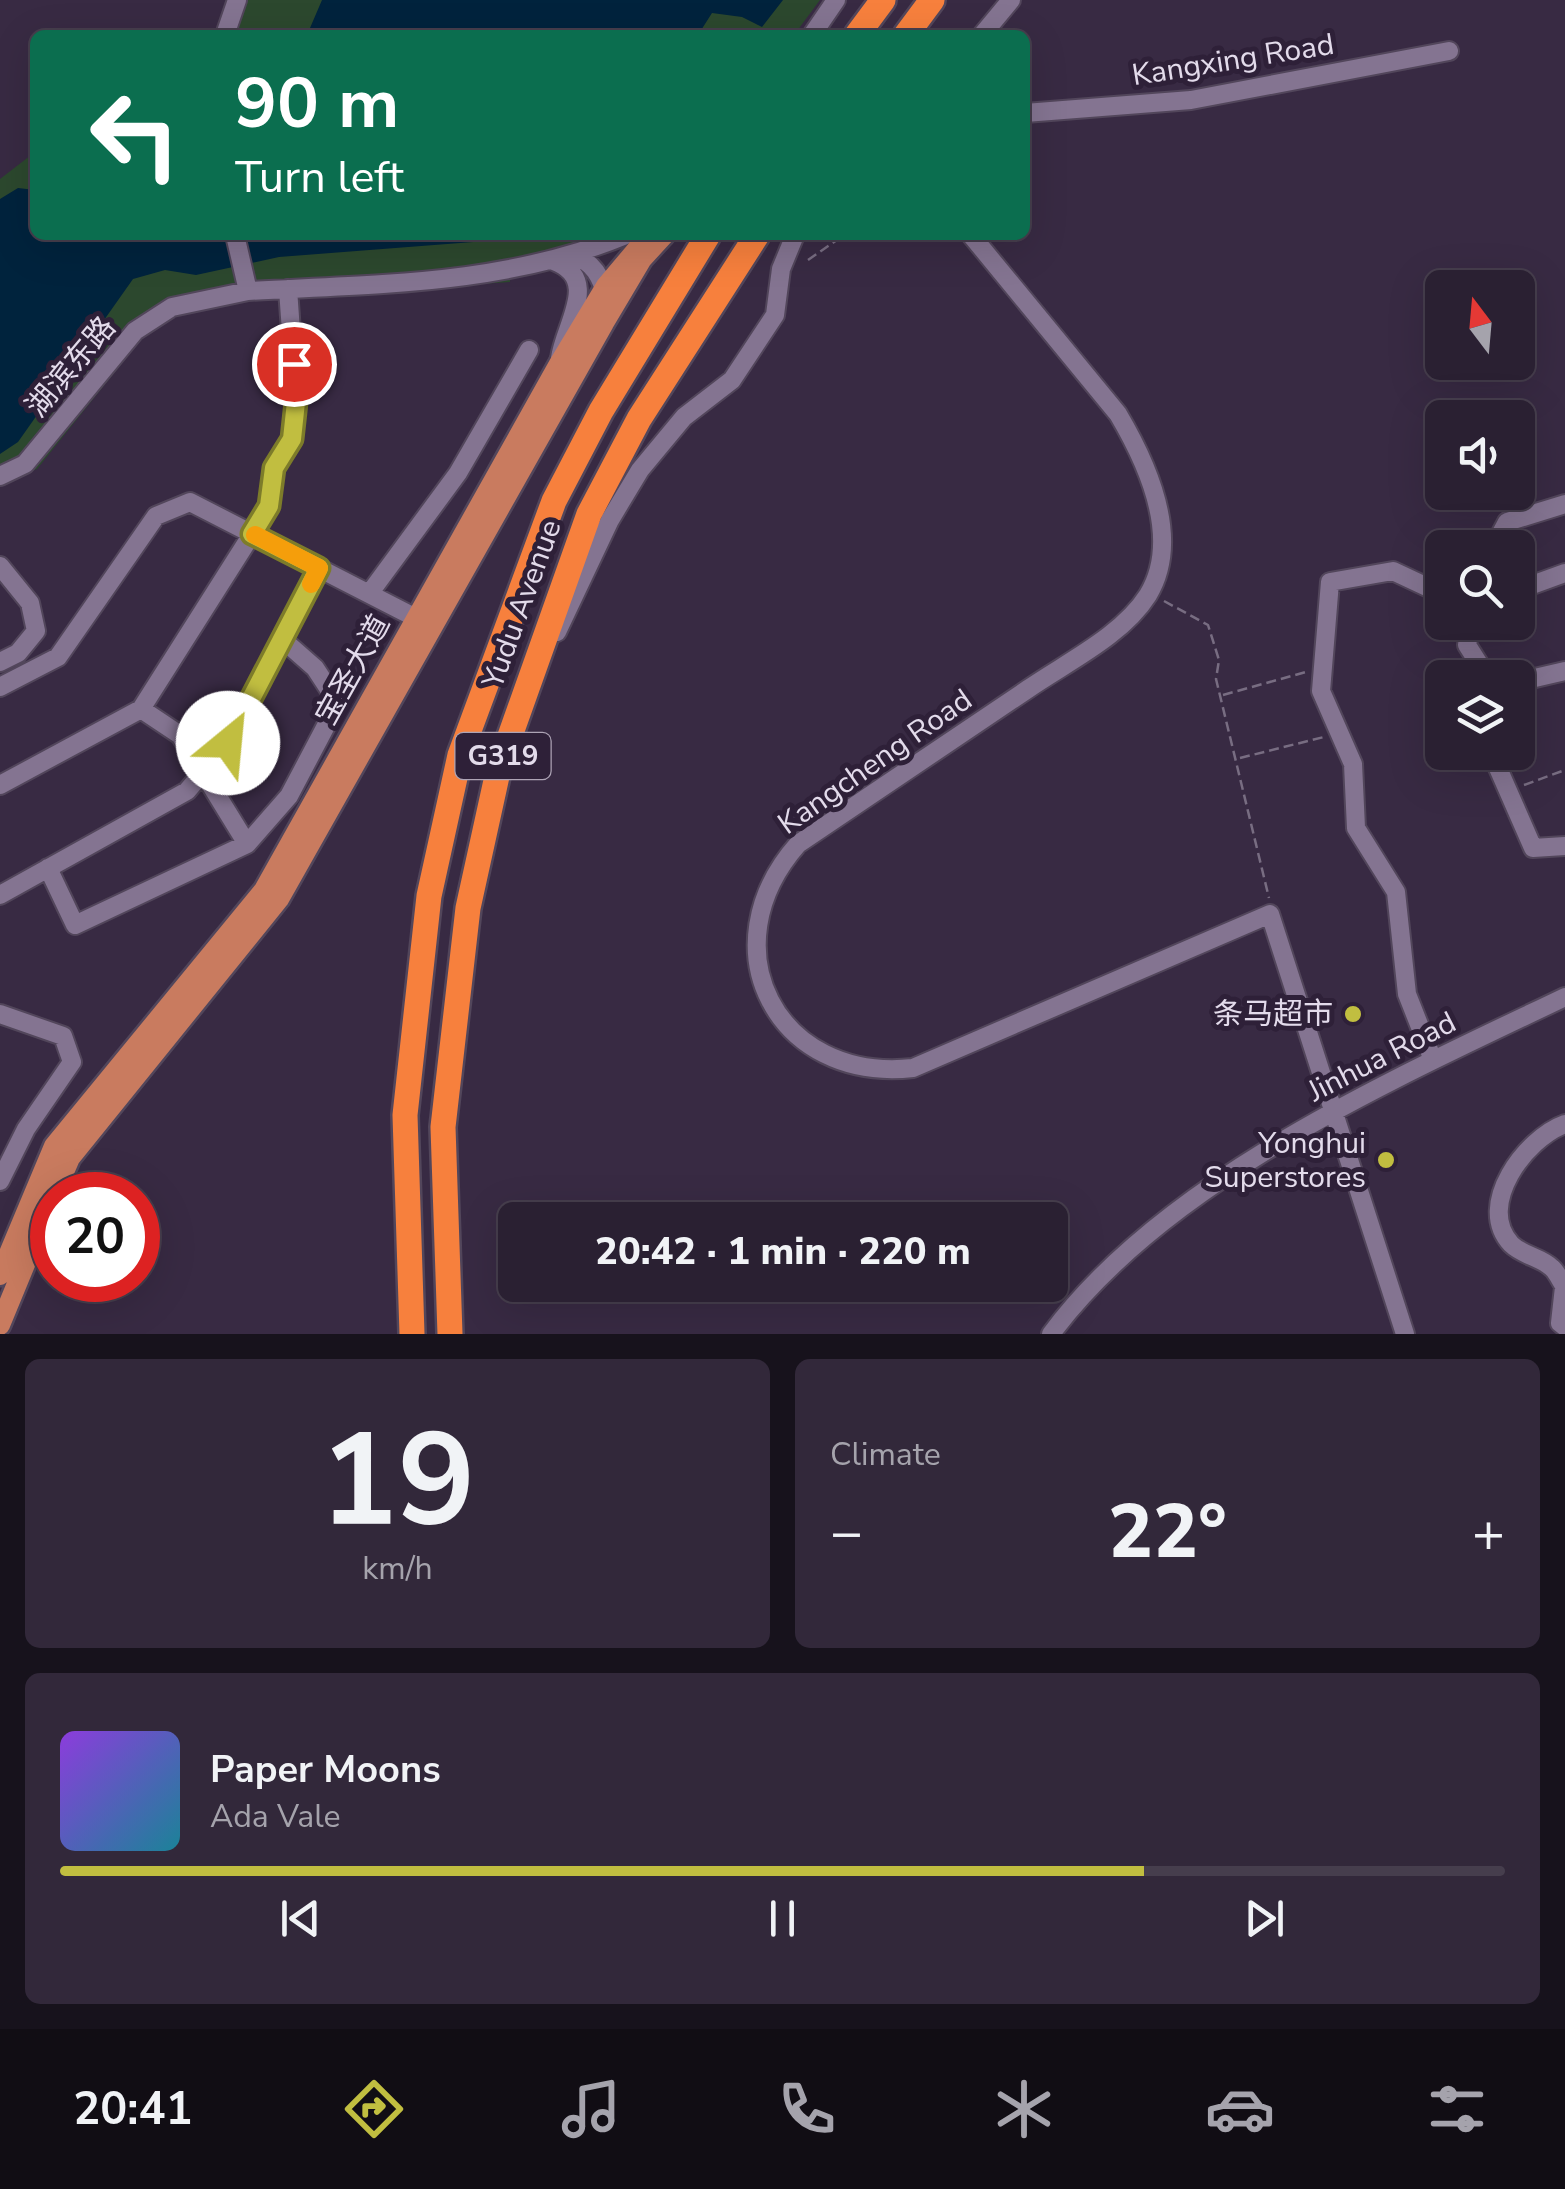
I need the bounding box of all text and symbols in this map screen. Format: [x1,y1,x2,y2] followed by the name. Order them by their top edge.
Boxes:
[1129,24,1337,96] street label: Kangxing Road
[235,56,399,152] text: 90 m
[70,70,200,200] icon: left
[235,147,404,208] text: Turn left
[1425,270,1535,380] north arrow
[1425,270,1535,770] map controls
[17,308,125,426] street label: 湖滨东路
[252,322,337,407] pin
[267,337,322,392] icon: arrive
[1425,400,1535,510] button: sound
[472,514,571,695] street label: Yudu Avenue
[1425,530,1535,640] button: search
[306,608,400,732] street label: 宝圣大道
[1425,660,1535,770] button: layers
[770,680,980,844] street label: Kangcheng Road
[176,691,280,795] position arrow
[456,733,550,779] road number: G319
[1213,994,1333,1035] place label: 条马超市
[1300,1002,1463,1112] street label: Jinhua Road
[1342,1003,1364,1025] marker: 条马超市
[1204,1123,1366,1198] place label: Yonghui Superstores
[1375,1149,1397,1171] marker: Yonghui Superstores
[30,1172,160,1302] speed limit sign: 20
[595,1226,971,1277] text: 20:42 · 1 min · 220 m
[319,1393,476,1570] text: 19
[830,1433,941,1476] text: Climate
[1108,1481,1227,1583] text: 22°
[830,1495,863,1570] text: −
[1472,1495,1505,1570] text: +
[362,1547,433,1590] text: km/h
[210,1744,441,1795] text: Paper Moons
[210,1795,341,1838] text: Ada Vale
[273,1891,328,1946] icon: previous
[755,1891,810,1946] icon: pause
[1237,1891,1292,1946] icon: next
[339,2074,409,2144] icon: directions
[556,2074,626,2144] icon: music
[772,2074,842,2144] icon: phone
[989,2074,1059,2144] icon: climate
[1205,2074,1275,2144] icon: car
[1422,2074,1492,2144] icon: filters
[73,2079,192,2140] text: 20:41

